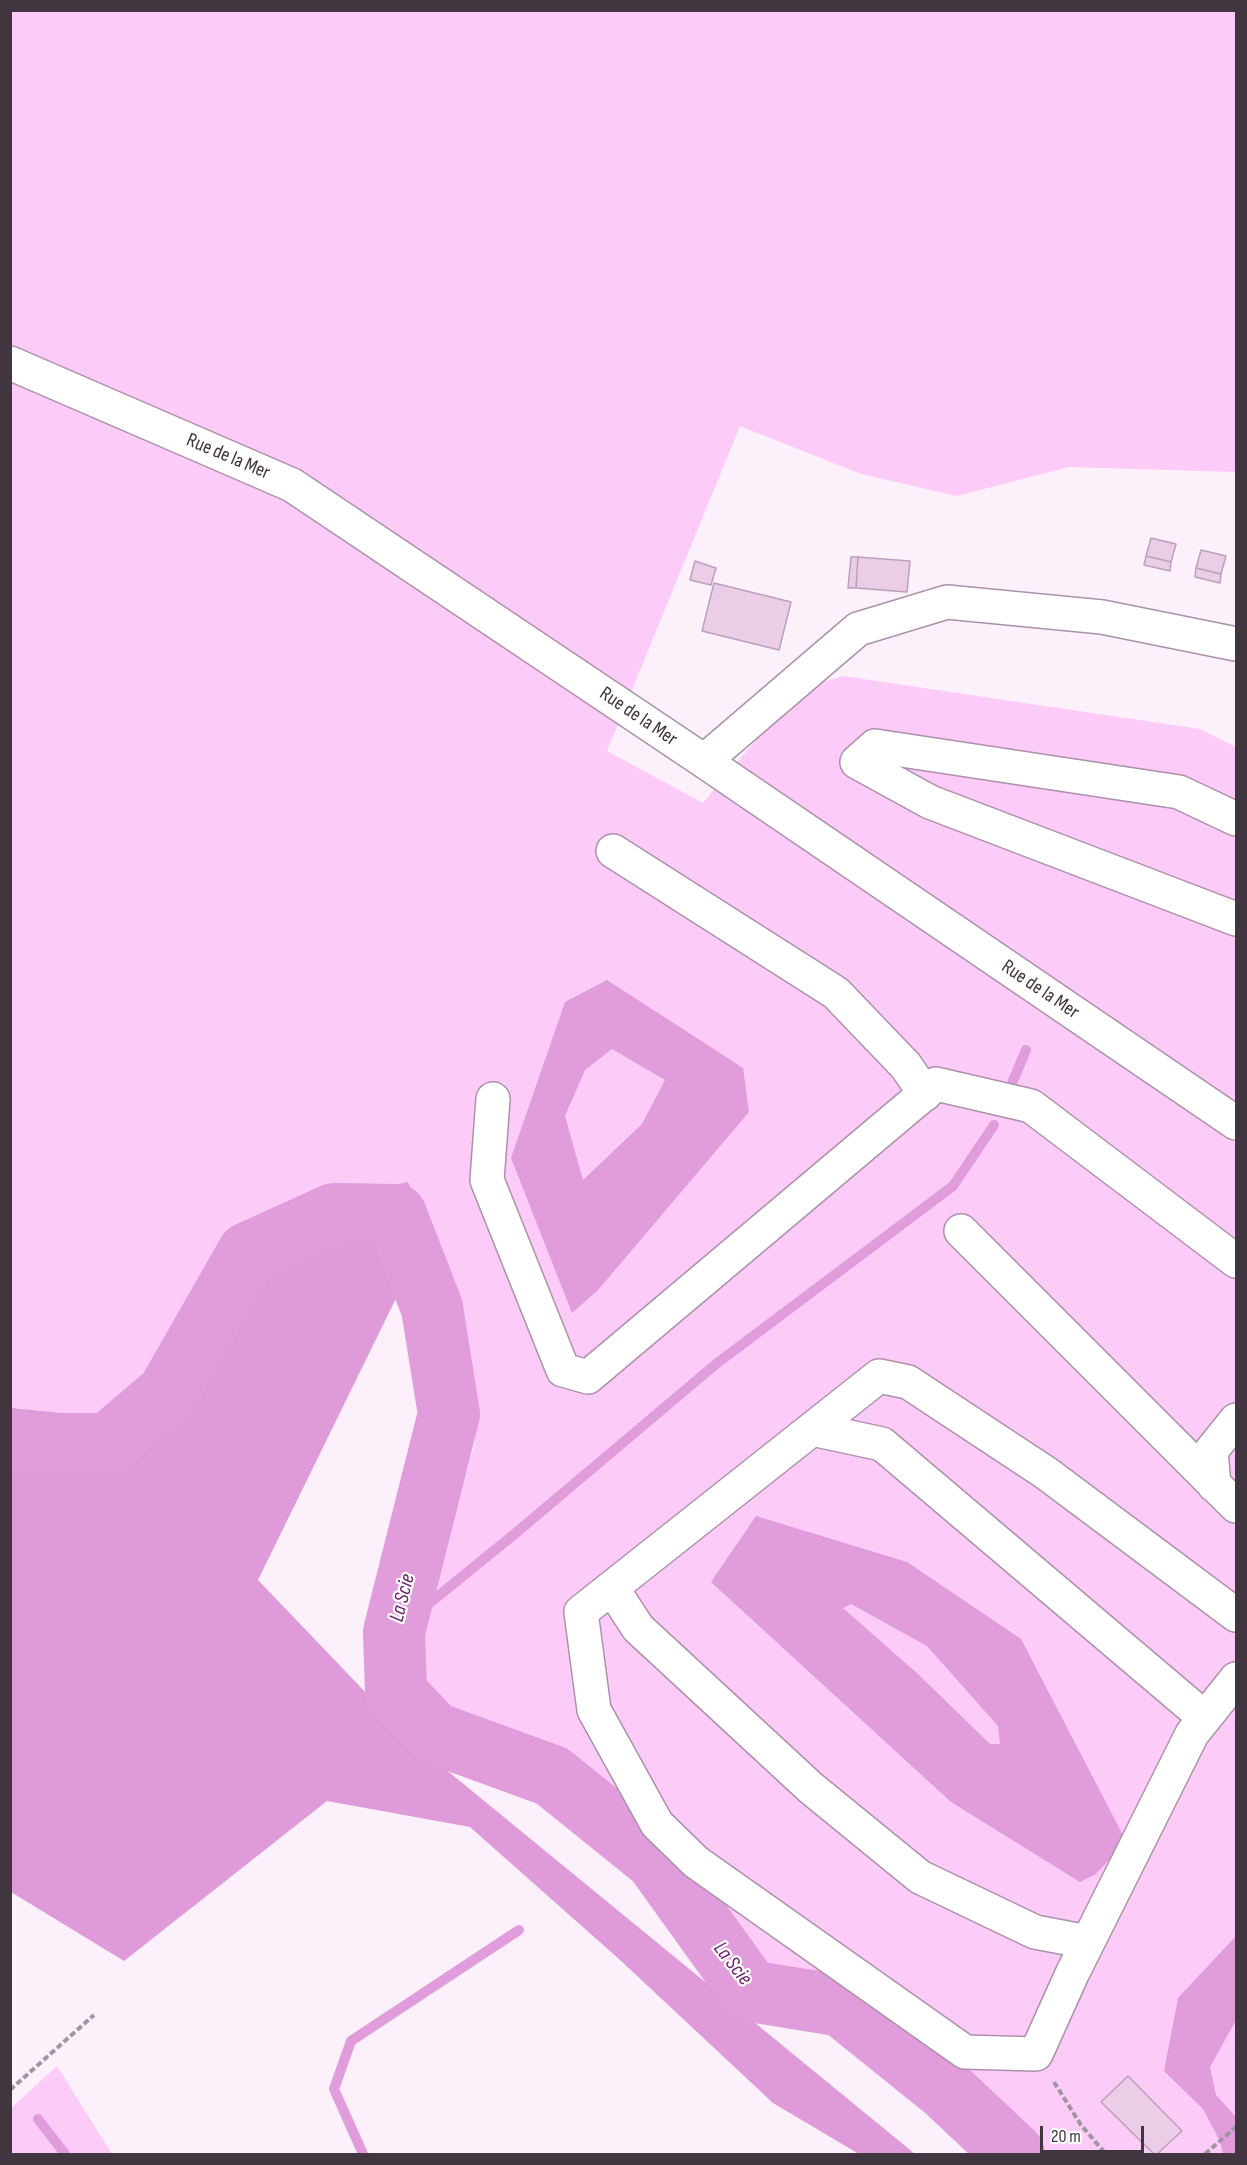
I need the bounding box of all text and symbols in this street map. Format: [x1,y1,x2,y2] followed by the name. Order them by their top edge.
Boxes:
[183,429,273,485] street label: Rue de la Mer
[595,682,681,752] street label: Rue de la Mer
[997,955,1083,1025] street label: Rue de la Mer
[385,1572,421,1624] water label: La Scie
[707,1937,757,1991] water label: La Scie
[1043,2114,1146,2152] scale bar
[1051,2126,1081,2147] text: 20 m

